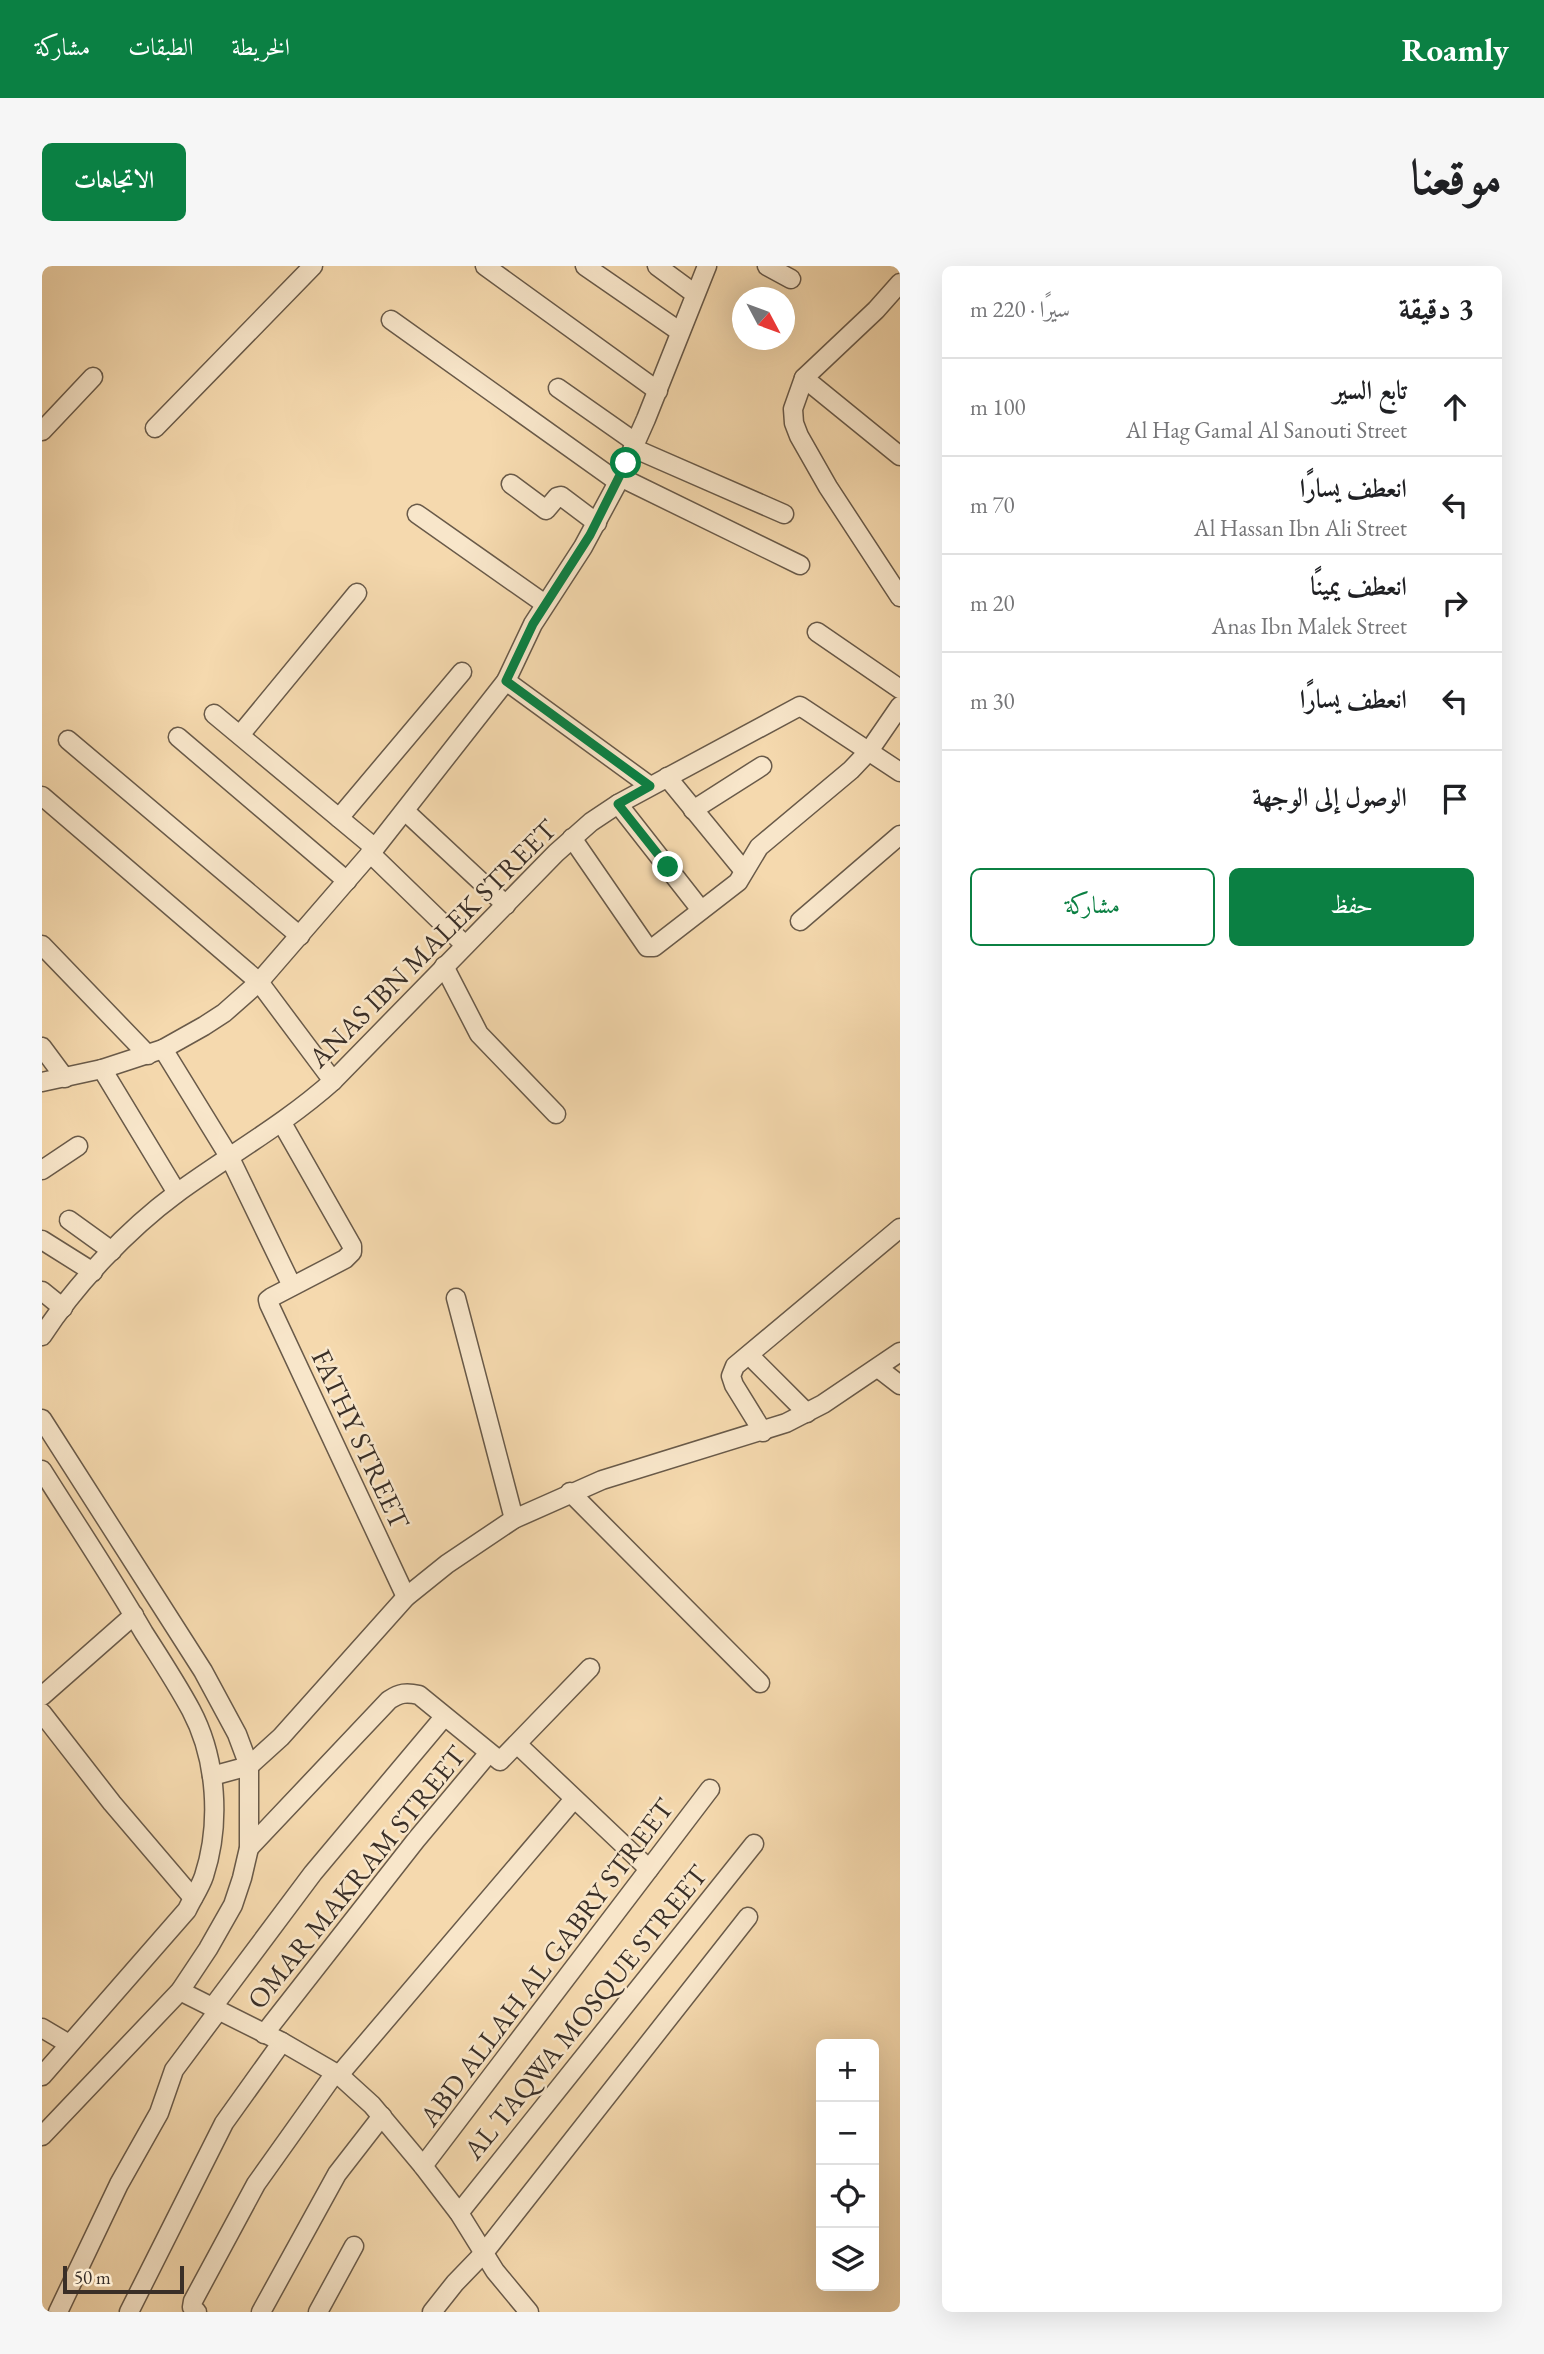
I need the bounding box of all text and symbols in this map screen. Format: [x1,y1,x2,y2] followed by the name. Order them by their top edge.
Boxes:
[1401,28,1509,71] text: Roamly
[35,31,90,62] text: مشاركة
[128,31,194,62] text: الطبقات
[232,31,290,62] text: الخريطة
[42,143,186,221] button: الاتجاهات
[1410,145,1502,209] text: موقعنا
[732,287,795,350] north arrow
[1399,289,1474,328] text: 3 دقيقة
[970,294,1070,324] text: سيرًا · 220 m
[1333,373,1407,407] text: تابع السير
[1436,388,1474,426] icon: ahead
[970,392,1026,422] text: 100 m
[1126,415,1407,445] text: Al Hag Gamal Al Sanouti Street
[610,447,641,478] route start
[1300,471,1407,505] text: انعطف يسارًا
[1436,486,1474,524] icon: left
[970,490,1015,520] text: 70 m
[1194,513,1407,543] text: Al Hassan Ibn Ali Street
[1310,569,1407,603] text: انعطف يمينًا
[1436,584,1474,622] icon: right
[970,588,1015,618] text: 20 m
[1211,611,1407,641] text: Anas Ibn Malek Street
[1300,682,1407,716] text: انعطف يسارًا
[1436,682,1474,720] icon: left
[970,686,1015,716] text: 30 m
[1252,780,1407,814] text: الوصول إلى الوجهة
[1436,780,1474,818] icon: arrive
[299,811,564,1076] street label: ANAS IBN MALEK STREET
[652,851,683,882] route end
[970,868,1215,946] button: مشاركة
[1229,868,1474,946] button: حفظ
[304,1343,418,1535] street label: FATHY STREET
[239,1738,474,2016] street label: OMAR MAKRAM STREET
[410,1791,681,2134] street label: ABD ALLAH AL GABRY STREET
[454,1857,715,2167] street label: AL TAQWA MOSQUE STREET
[816,2039,879,2291] map controls
[816,2039,879,2102] button: +
[816,2102,879,2165] button: −
[816,2165,879,2228] button: locate
[816,2228,879,2291] button: layers
[63,2263,184,2295] scale bar
[74,2265,111,2290] text: 50 m

